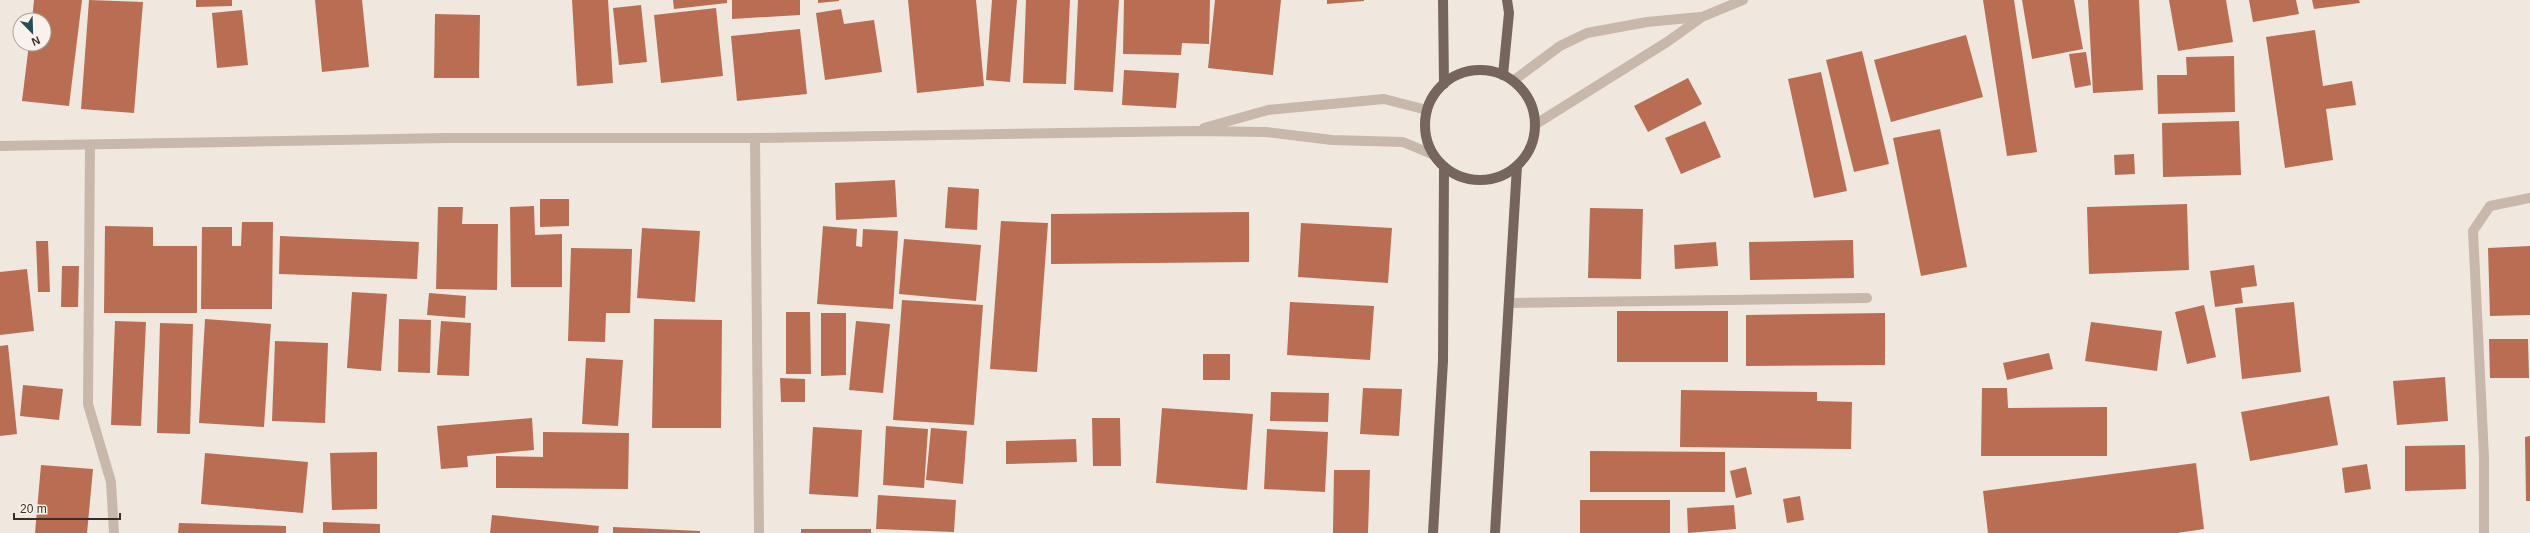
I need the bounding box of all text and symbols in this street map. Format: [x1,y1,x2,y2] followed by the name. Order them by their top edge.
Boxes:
[12,12,52,52] north arrow
[30,34,42,48] text: N
[14,495,120,521] scale bar
[20,502,47,516] text: 20 m

